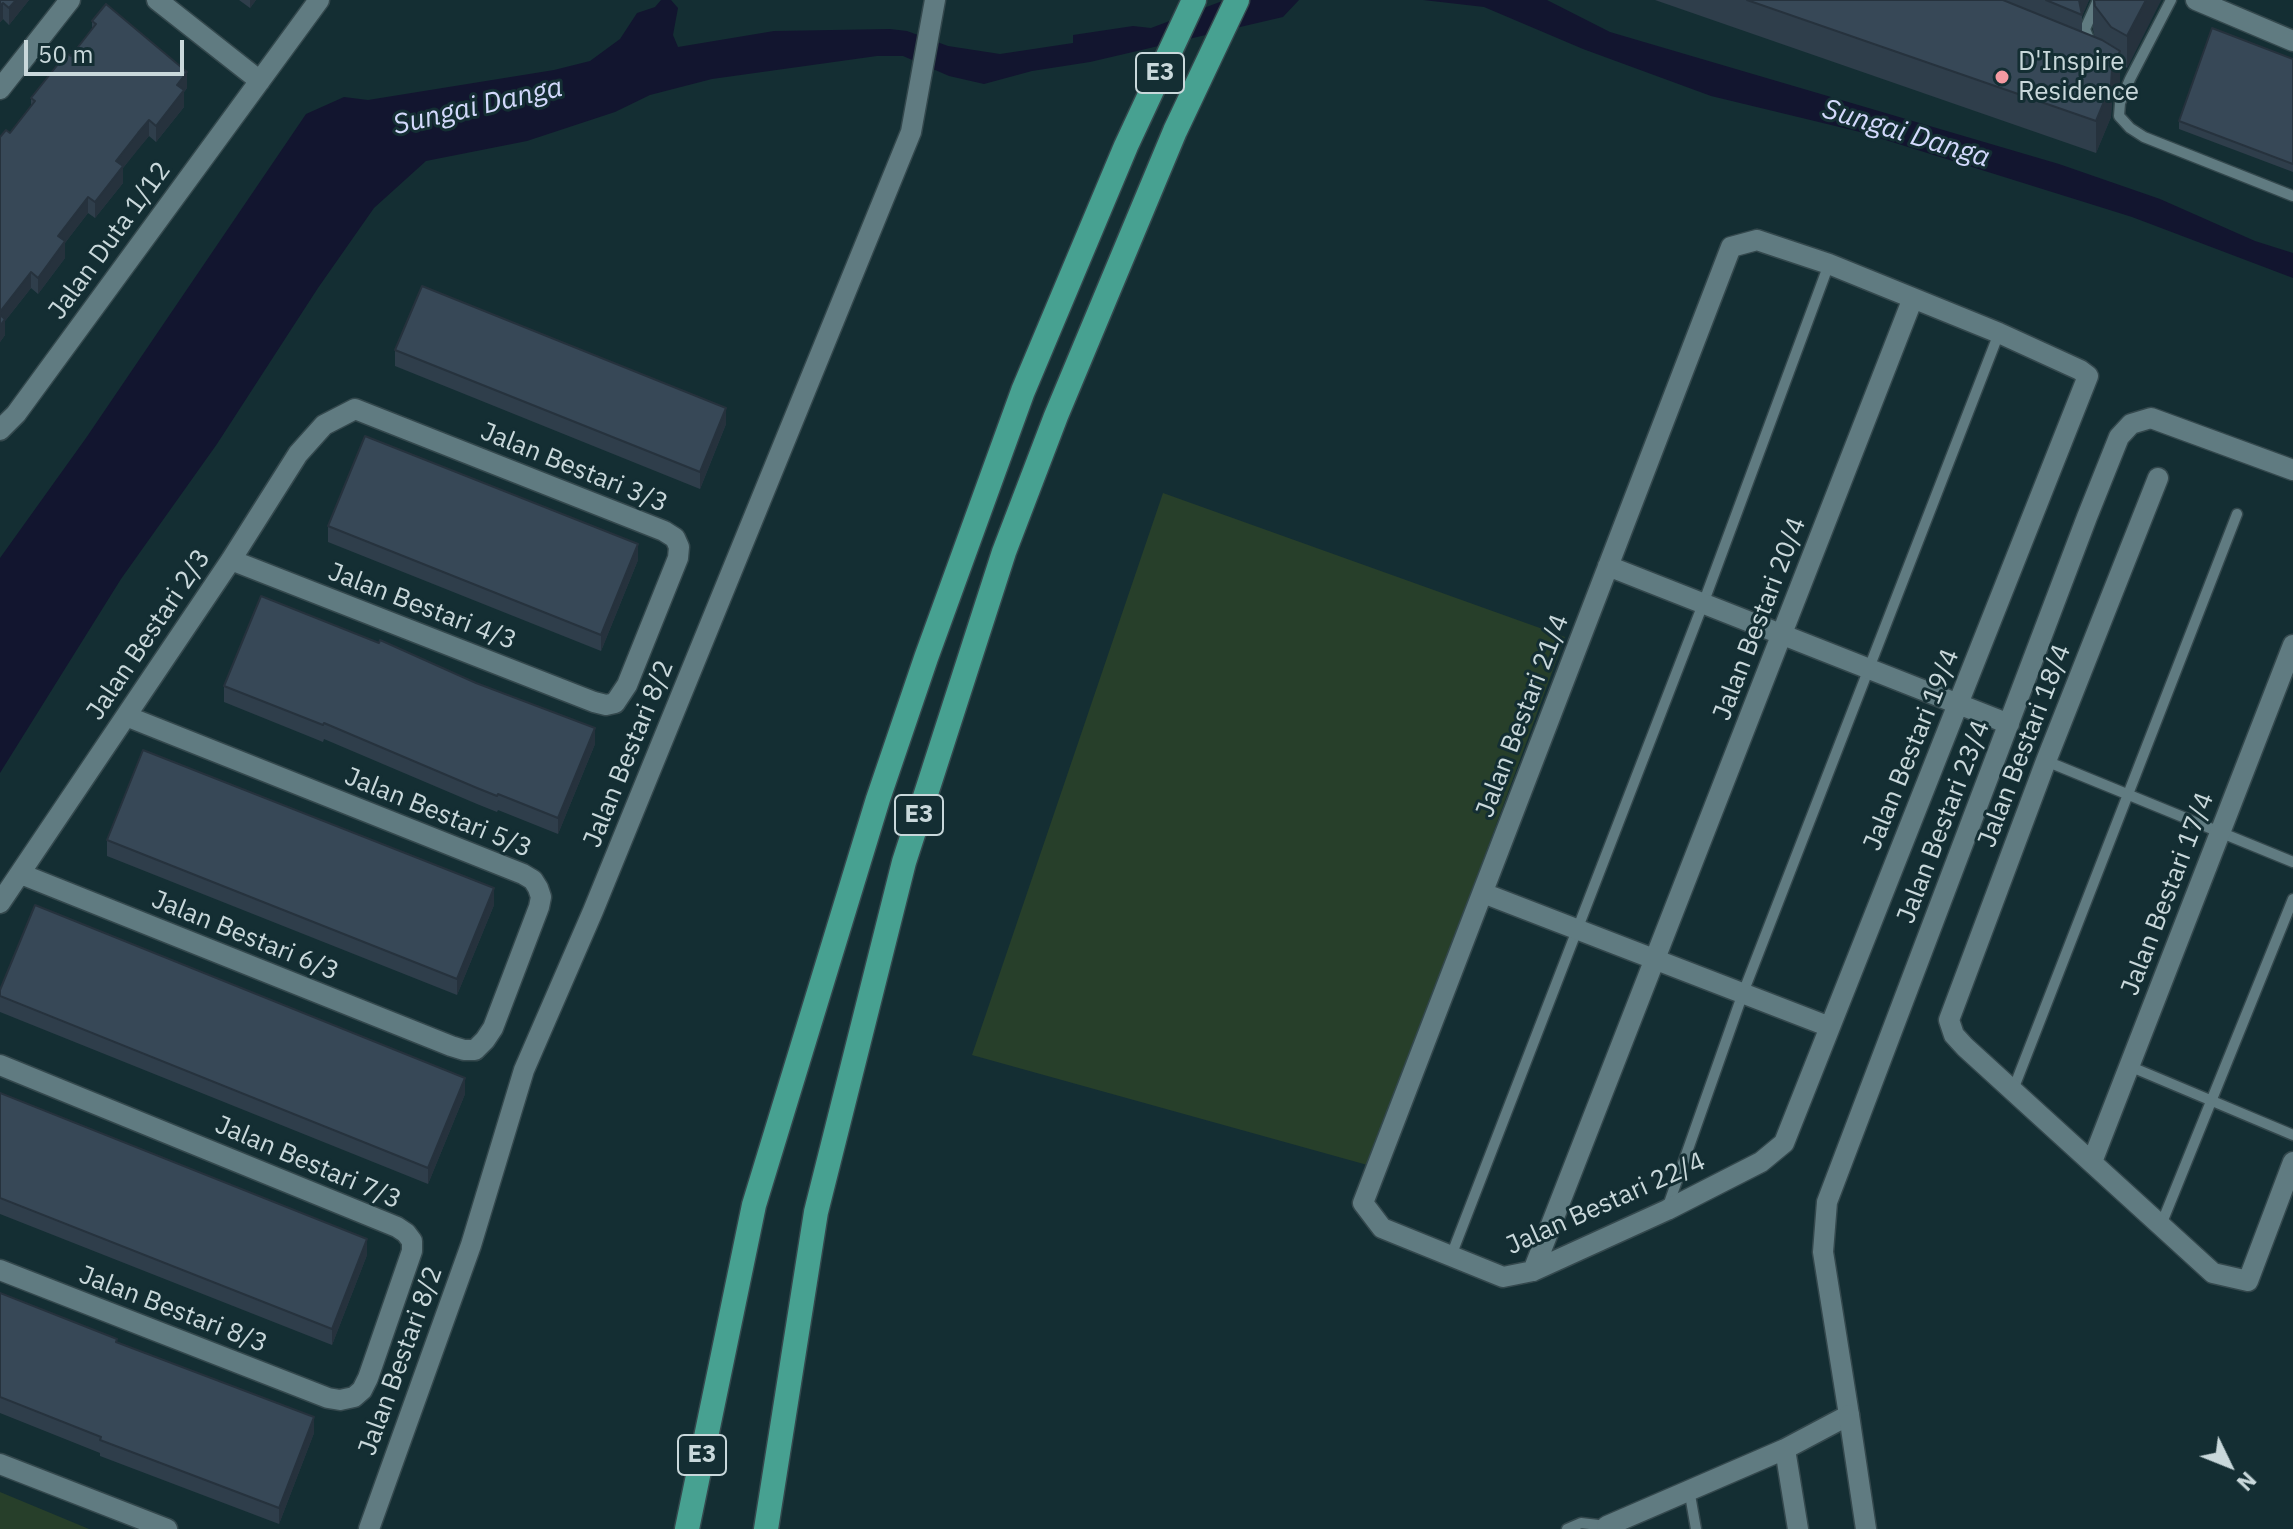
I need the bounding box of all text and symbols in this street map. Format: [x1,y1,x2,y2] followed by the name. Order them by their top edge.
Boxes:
[28,24,188,74] scale bar
[38,38,93,70] text: 50 m
[2018,46,2139,108] place label: D'Inspire Residence
[1136,53,1184,93] road number: E3
[1993,68,2011,86] marker: D'Inspire Residence
[390,71,566,143] water label: Sungai Danga
[1818,93,1994,175] water label: Sungai Danga
[42,156,178,326] street label: Jalan Duta 1/12
[476,416,672,520] street label: Jalan Bestari 3/3
[1707,513,1813,725] street label: Jalan Bestari 20/4
[80,544,218,726] street label: Jalan Bestari 2/3
[323,557,521,657] street label: Jalan Bestari 4/3
[1470,610,1576,822] street label: Jalan Bestari 21/4
[1972,640,2078,852] street label: Jalan Bestari 18/4
[1857,645,1967,855] street label: Jalan Bestari 19/4
[577,656,681,852] street label: Jalan Bestari 8/2
[1891,716,1997,928] street label: Jalan Bestari 23/4
[340,761,536,865] street label: Jalan Bestari 5/3
[2115,788,2221,1000] street label: Jalan Bestari 17/4
[895,795,943,835] road number: E3
[147,884,343,988] street label: Jalan Bestari 6/3
[210,1110,406,1216] street label: Jalan Bestari 7/3
[1502,1146,1710,1262] street label: Jalan Bestari 22/4
[74,1260,272,1360] street label: Jalan Bestari 8/3
[352,1262,450,1460] street label: Jalan Bestari 8/2
[2189,1425,2269,1505] north arrow
[678,1435,726,1475] road number: E3
[2231,1466,2263,1497] text: N

